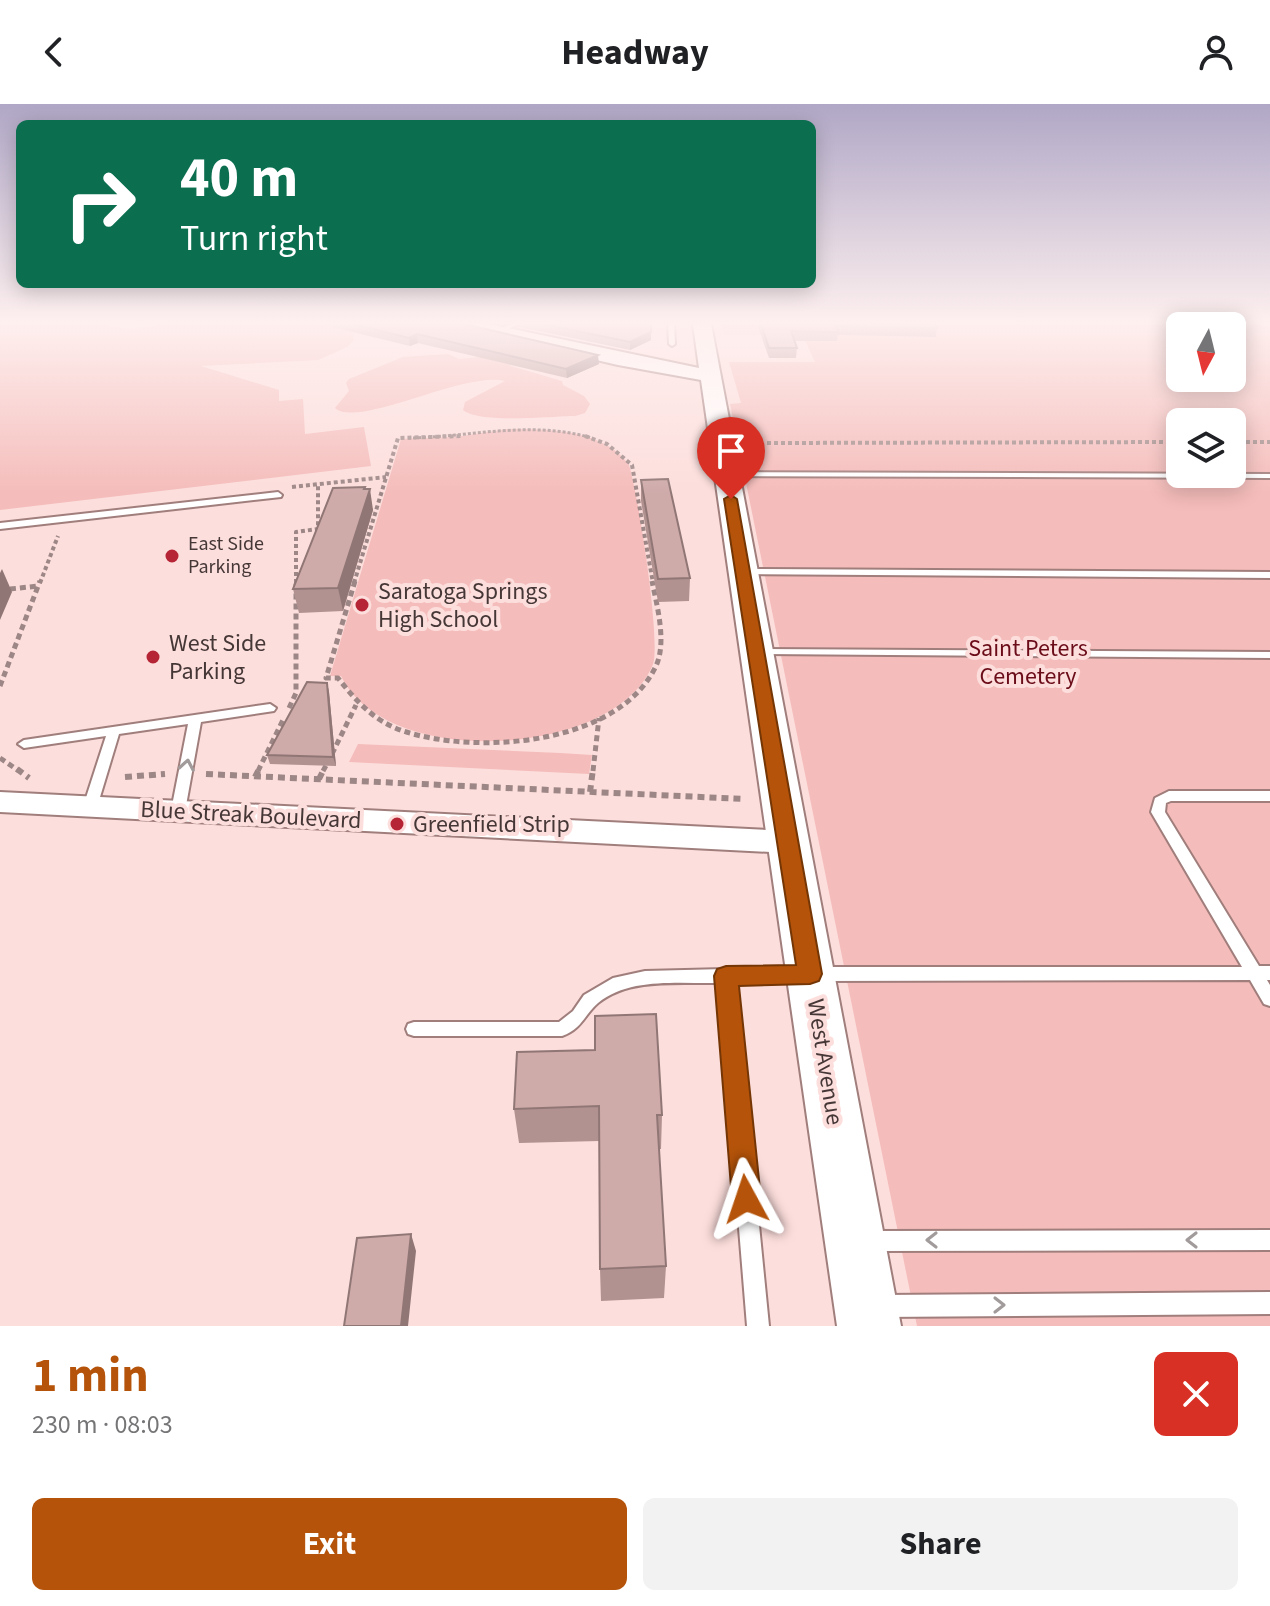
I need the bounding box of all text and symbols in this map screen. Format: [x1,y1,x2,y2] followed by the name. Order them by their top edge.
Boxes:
[561,27,709,78] text: Headway
[32,30,76,74] icon: back
[1194,30,1238,74] icon: person
[180,139,298,218] text: 40 m
[48,152,152,256] icon: right
[180,213,328,264] text: Turn right
[1166,312,1246,392] north arrow
[1166,312,1246,488] map controls
[1166,408,1246,488] button: layers
[697,417,765,499] pin
[709,429,753,473] icon: arrive
[188,530,264,581] place label: East Side Parking
[163,547,181,565] marker: East Side Parking
[378,574,547,637] place label: Saratoga Springs High School
[353,596,371,614] marker: Saratoga Springs High School
[169,626,266,689] place label: West Side Parking
[968,631,1088,694] park label: Saint Peters Cemetery
[144,648,162,666] marker: West Side Parking
[177,758,194,772] one-way arrow
[140,792,362,838] street label: Blue Streak Boulevard
[413,807,570,842] place label: Greenfield Strip
[388,815,406,833] marker: Greenfield Strip
[798,996,852,1128] street label: West Avenue
[704,1157,788,1241] position arrow
[925,1231,938,1249] one-way arrow
[1185,1231,1198,1249] one-way arrow
[993,1296,1006,1314] one-way arrow
[32,1342,149,1410] text: 1 min
[1154,1352,1238,1436] button: close
[32,1406,173,1443] text: 230 m · 08:03
[32,1498,627,1590] button: Exit
[643,1498,1238,1590] button: Share

